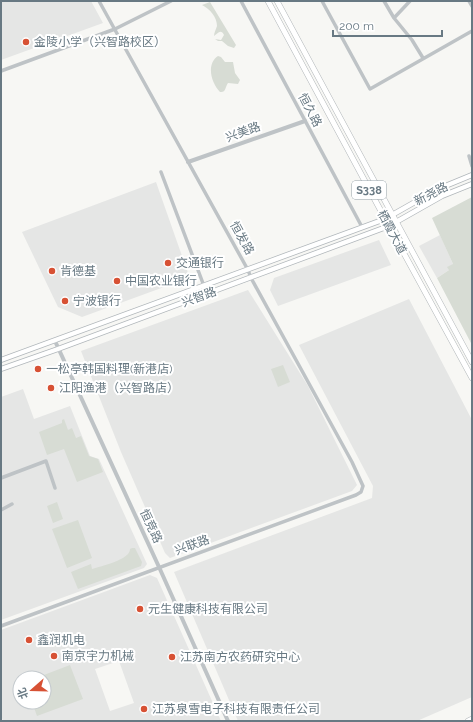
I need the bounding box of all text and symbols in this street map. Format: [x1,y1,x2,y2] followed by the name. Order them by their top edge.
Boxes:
[333,12,442,38] scale bar
[339,19,374,33] text: 200 m
[34,35,166,49] place label: 金陵小学（兴智路校区）
[21,37,31,47] marker: 金陵小学（兴智路校区）
[295,91,325,129] street label: 恒久路
[224,119,262,145] street label: 兴美路
[412,180,450,208] street label: 新尧路
[352,181,386,199] road number: S338
[375,208,409,256] street label: 栖霞大道
[227,219,257,257] street label: 恒发路
[176,256,224,270] place label: 交通银行
[163,258,173,268] marker: 交通银行
[60,264,96,278] place label: 肯德基
[47,266,57,276] marker: 肯德基
[125,274,197,288] place label: 中国农业银行
[112,276,122,286] marker: 中国农业银行
[180,284,218,310] street label: 兴智路
[73,294,121,308] place label: 宁波银行
[60,296,70,306] marker: 宁波银行
[46,362,172,376] place label: 一松亭韩国料理(新港店)
[33,364,43,374] marker: 一松亭韩国料理(新港店)
[59,381,179,395] place label: 江阳渔港（兴智路店）
[46,383,56,393] marker: 江阳渔港（兴智路店）
[137,507,165,545] street label: 恒竞路
[173,532,211,558] street label: 兴联路
[148,602,268,616] place label: 元生健康科技有限公司
[135,604,145,614] marker: 元生健康科技有限公司
[37,633,85,647] place label: 鑫润机电
[24,635,34,645] marker: 鑫润机电
[62,649,134,663] place label: 南京宇力机械
[180,650,300,664] place label: 江苏南方农药研究中心
[49,651,59,661] marker: 南京宇力机械
[167,652,177,662] marker: 江苏南方农药研究中心
[12,670,52,710] north arrow
[15,686,31,701] text: 北
[152,702,320,716] place label: 江苏泉雪电子科技有限责任公司
[139,704,149,714] marker: 江苏泉雪电子科技有限责任公司

